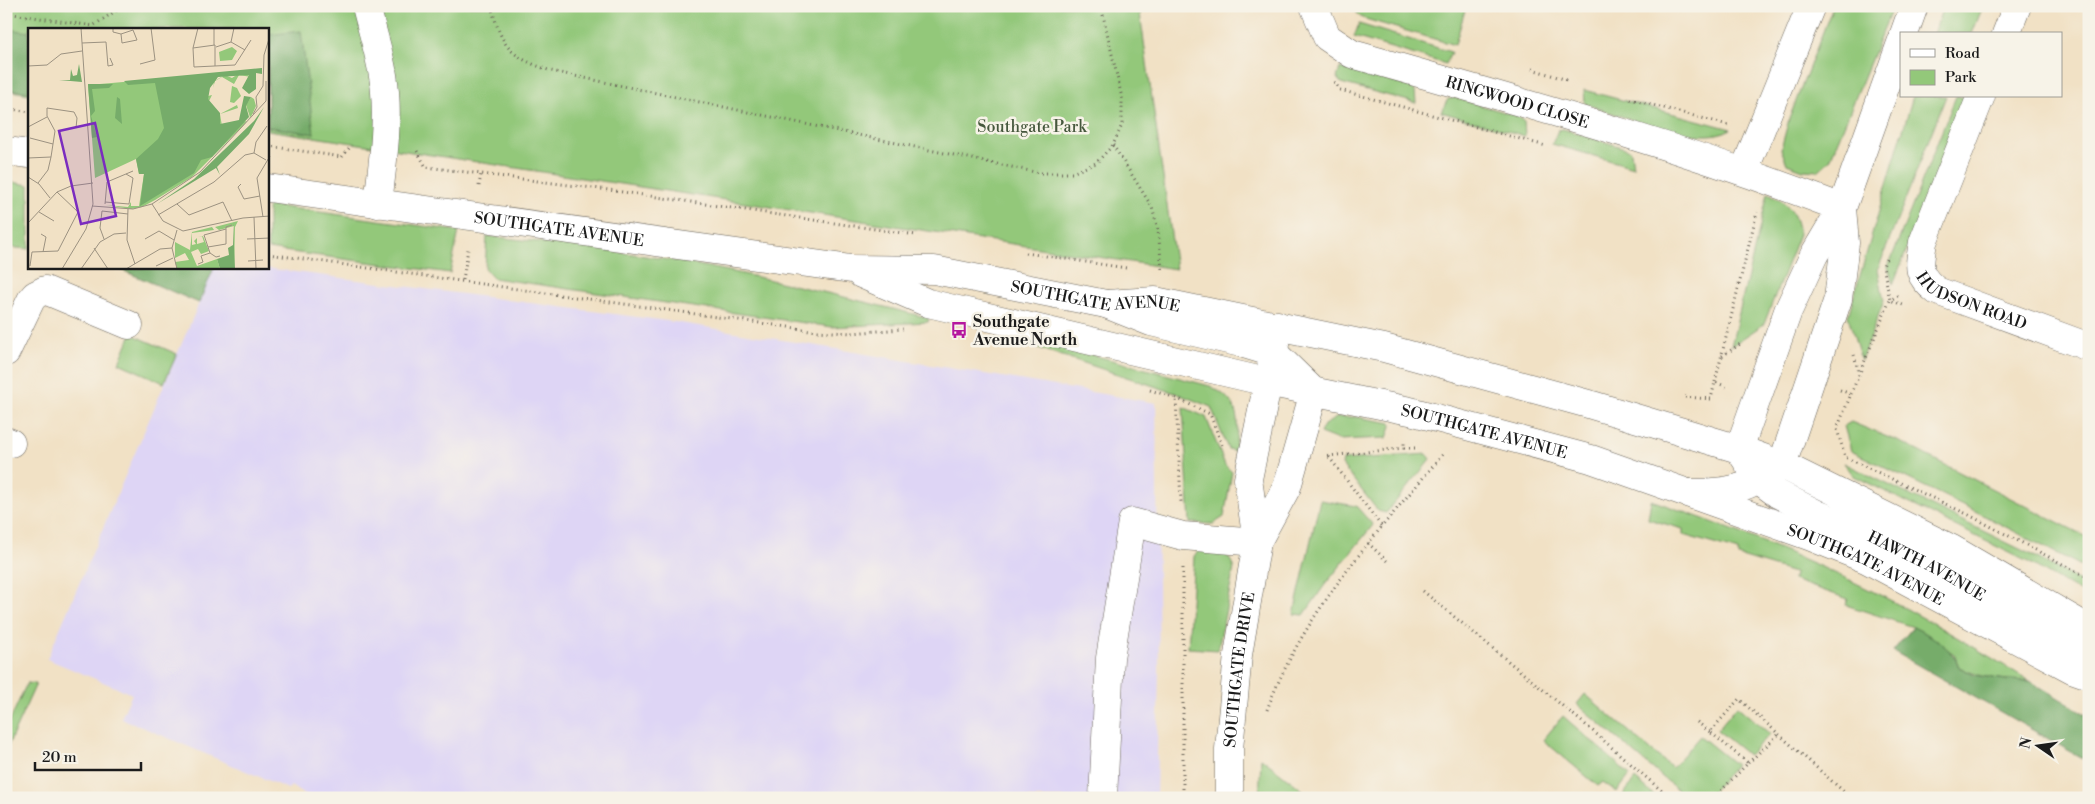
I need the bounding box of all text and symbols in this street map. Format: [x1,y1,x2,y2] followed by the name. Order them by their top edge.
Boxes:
[28,28,269,269] inset map
[1900,32,2062,98] legend
[1945,44,1980,63] text: Road
[1945,68,1977,87] text: Park
[1443,72,1591,133] street label: RINGWOOD CLOSE
[977,117,1088,137] park label: Southgate Park
[473,208,645,251] street label: SOUTHGATE AVENUE
[1911,268,2030,334] street label: HUDSON ROAD
[1009,276,1182,317] street label: SOUTHGATE AVENUE
[972,312,1077,350] place label: Southgate Avenue North
[949,320,969,340] bus stop icon: Southgate Avenue North
[1399,400,1570,463] street label: SOUTHGATE AVENUE
[1784,520,1948,610] street label: SOUTHGATE AVENUE
[1864,527,1989,606] street label: HAWTH AVENUE
[1220,590,1259,749] street label: SOUTHGATE DRIVE
[2012,722,2062,772] north arrow
[2016,736,2036,751] text: N
[35,739,141,771] scale bar
[42,748,77,767] text: 20 m

